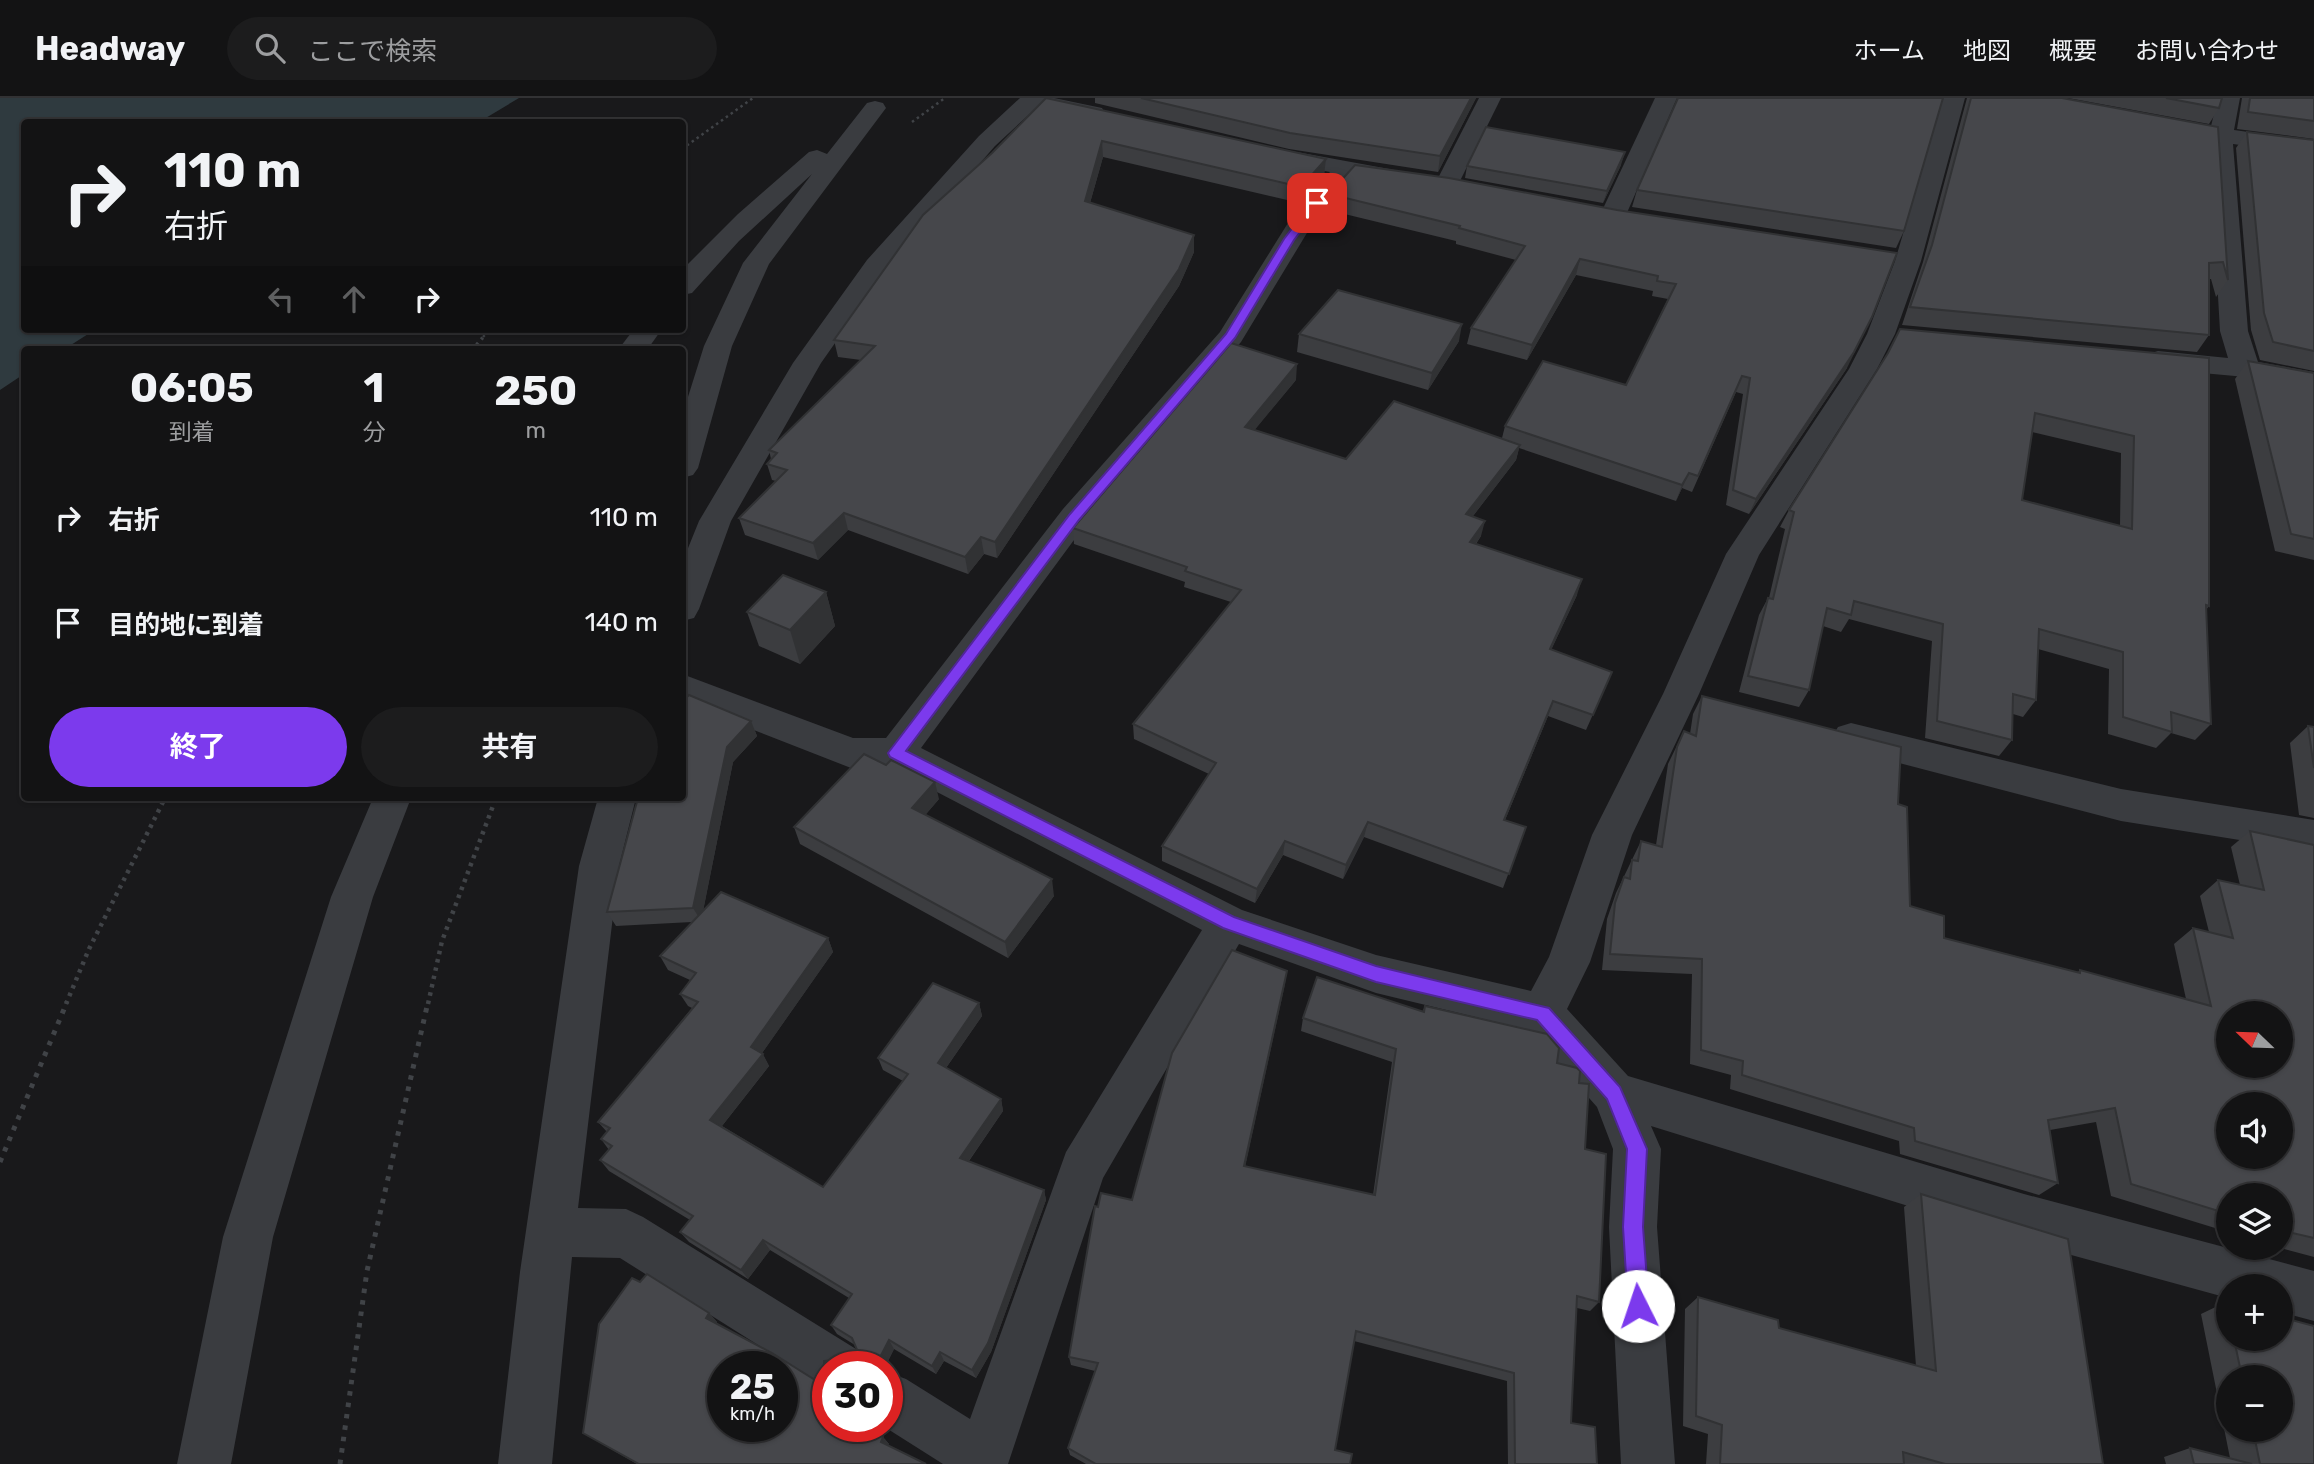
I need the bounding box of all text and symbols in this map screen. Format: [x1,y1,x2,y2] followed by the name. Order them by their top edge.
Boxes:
[227,17,717,80] search box
[35,29,185,68] text: Headway
[251,29,289,67] icon: search
[307,36,437,67] text: ここで検索
[1854,37,1925,65] text: ホーム
[1963,37,2011,65] text: 地図
[2049,37,2097,65] text: 概要
[2135,37,2279,65] text: お問い合わせ
[164,141,301,199] text: 110 m
[49,147,140,238] icon: right
[1287,173,1347,233] pin
[1298,184,1336,222] icon: arrive
[164,207,228,245] text: 右折
[262,280,300,318] icon: left
[335,280,373,318] icon: ahead
[408,280,446,318] icon: right
[130,363,254,413] text: 06:05
[363,363,384,413] text: 1
[494,366,577,416] text: 250
[525,416,546,444] text: m
[169,418,215,446] text: 到着
[362,418,385,446] text: 分
[49,499,87,537] icon: right
[590,502,658,533] text: 110 m
[108,505,160,536] text: 右折
[49,604,87,642] icon: arrive
[585,607,658,638] text: 140 m
[108,610,264,641] text: 目的地に到着
[49,707,347,787] button: 終了
[361,707,658,787] button: 共有
[2216,1001,2292,1078] north arrow
[2216,1001,2293,1442] map controls
[2216,1092,2293,1169] button: sound
[2216,1183,2293,1260] button: layers
[1601,1269,1675,1343] position arrow
[2216,1274,2293,1351] button: +
[812,1351,903,1442] speed limit sign: 30
[2216,1365,2293,1442] button: −
[730,1366,775,1408] text: 25
[730,1403,775,1425] text: km/h

